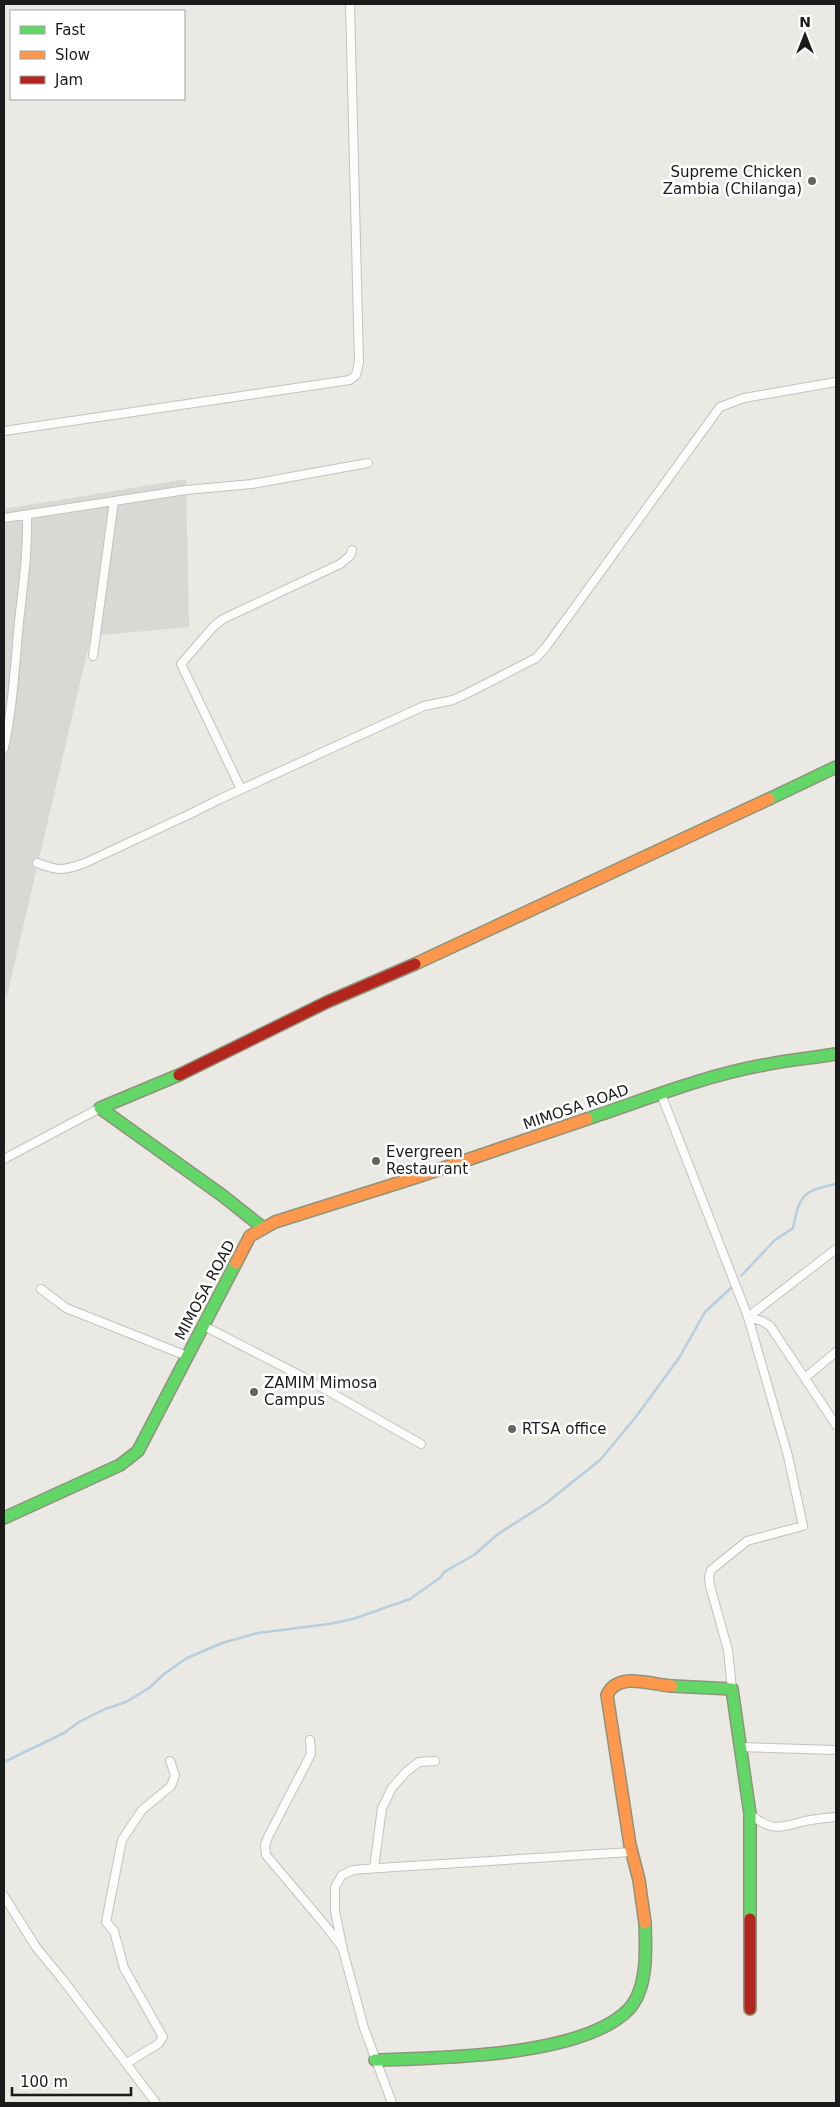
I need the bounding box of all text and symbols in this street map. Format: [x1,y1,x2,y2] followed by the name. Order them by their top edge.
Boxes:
[10,10,185,100] legend
[780,10,830,60] north arrow
[799,14,811,30] text: N
[55,21,85,39] text: Fast
[55,46,90,64] text: Slow
[54,71,83,89] text: Jam
[663,163,802,198] place label: Supreme Chicken Zambia (Chilanga)
[806,175,818,187] marker: Supreme Chicken Zambia (Chilanga)
[521,1080,631,1134] street label: MIMOSA ROAD
[386,1143,468,1178] place label: Evergreen Restaurant
[370,1155,382,1167] marker: Evergreen Restaurant
[171,1237,239,1343] street label: MIMOSA ROAD
[264,1374,378,1409] place label: ZAMIM Mimosa Campus
[248,1386,260,1398] marker: ZAMIM Mimosa Campus
[522,1420,606,1438] place label: RTSA office
[506,1423,518,1435] marker: RTSA office
[12,2064,131,2096] scale bar
[20,2073,68,2091] text: 100 m

